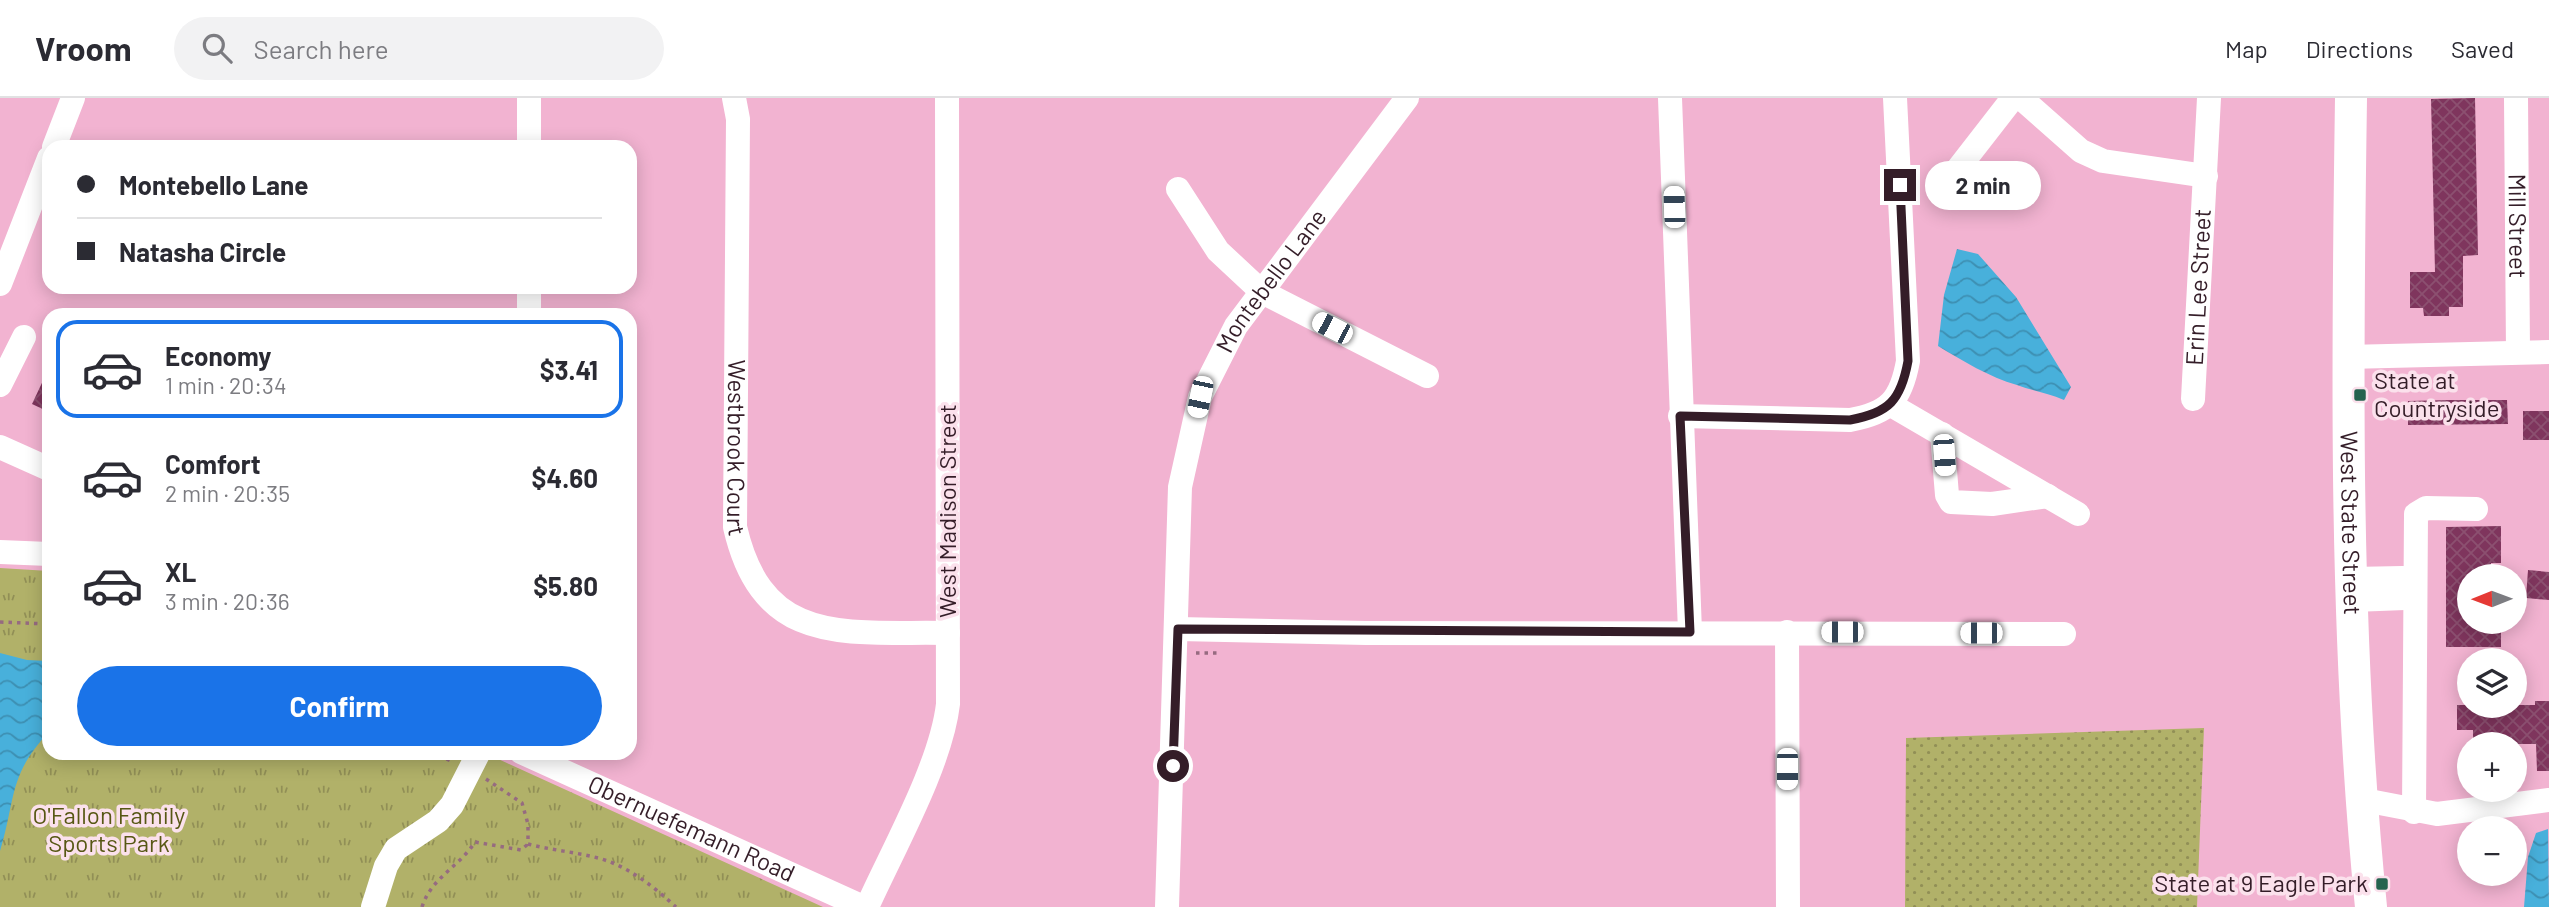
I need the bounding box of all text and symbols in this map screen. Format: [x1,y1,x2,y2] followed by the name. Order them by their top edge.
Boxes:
[174,17,664,80] search box
[35,28,132,68] text: Vroom
[198,29,236,67] icon: search
[254,33,389,64] text: Search here
[2225,34,2268,63] text: Map
[2306,34,2413,63] text: Directions
[2451,34,2514,63] text: Saved
[1924,160,2040,210] callout: 2 min
[119,169,308,200] text: Montebello Lane
[1884,169,1916,201] route end
[1955,171,2011,199] text: 2 min
[2504,173,2533,278] street label: Mill Street
[1663,186,1686,228] car
[1209,203,1332,357] street label: Montebello Lane
[2179,208,2216,366] street label: Erin Lee Street
[119,236,286,267] text: Natasha Circle
[1309,309,1356,347] car
[81,338,144,401] icon: car
[165,340,271,371] text: Economy
[540,354,598,385] text: $3.41
[722,360,753,538] street label: Westbrook Court
[2374,365,2499,422] place label: State at Countryside
[165,371,287,399] text: 1 min · 20:34
[1186,374,1215,420] car
[2352,387,2368,403] marker: State at Countryside
[932,404,961,618] street label: West Madison Street
[2336,431,2368,615] street label: West State Street
[1933,433,1956,477] car
[81,446,144,509] icon: car
[165,448,261,479] text: Comfort
[532,462,598,493] text: $4.60
[165,479,290,507] text: 2 min · 20:35
[81,554,144,617] icon: car
[165,556,196,587] text: XL
[2457,564,2527,634] north arrow
[2457,564,2527,886] map controls
[533,570,598,601] text: $5.80
[165,587,290,615] text: 3 min · 20:36
[1822,622,1864,643] car
[1961,623,2003,644] car
[2457,648,2527,718] button: layers
[77,666,602,746] button: Confirm
[2457,732,2527,802] button: +
[1777,748,1798,790] car
[1157,750,1189,782] route start
[584,768,800,887] street label: Obernuefemann Road
[33,800,185,857] park label: O'Fallon Family Sports Park
[2457,816,2527,886] button: −
[2154,868,2368,897] place label: State at 9 Eagle Park
[2374,876,2390,892] marker: State at 9 Eagle Park

